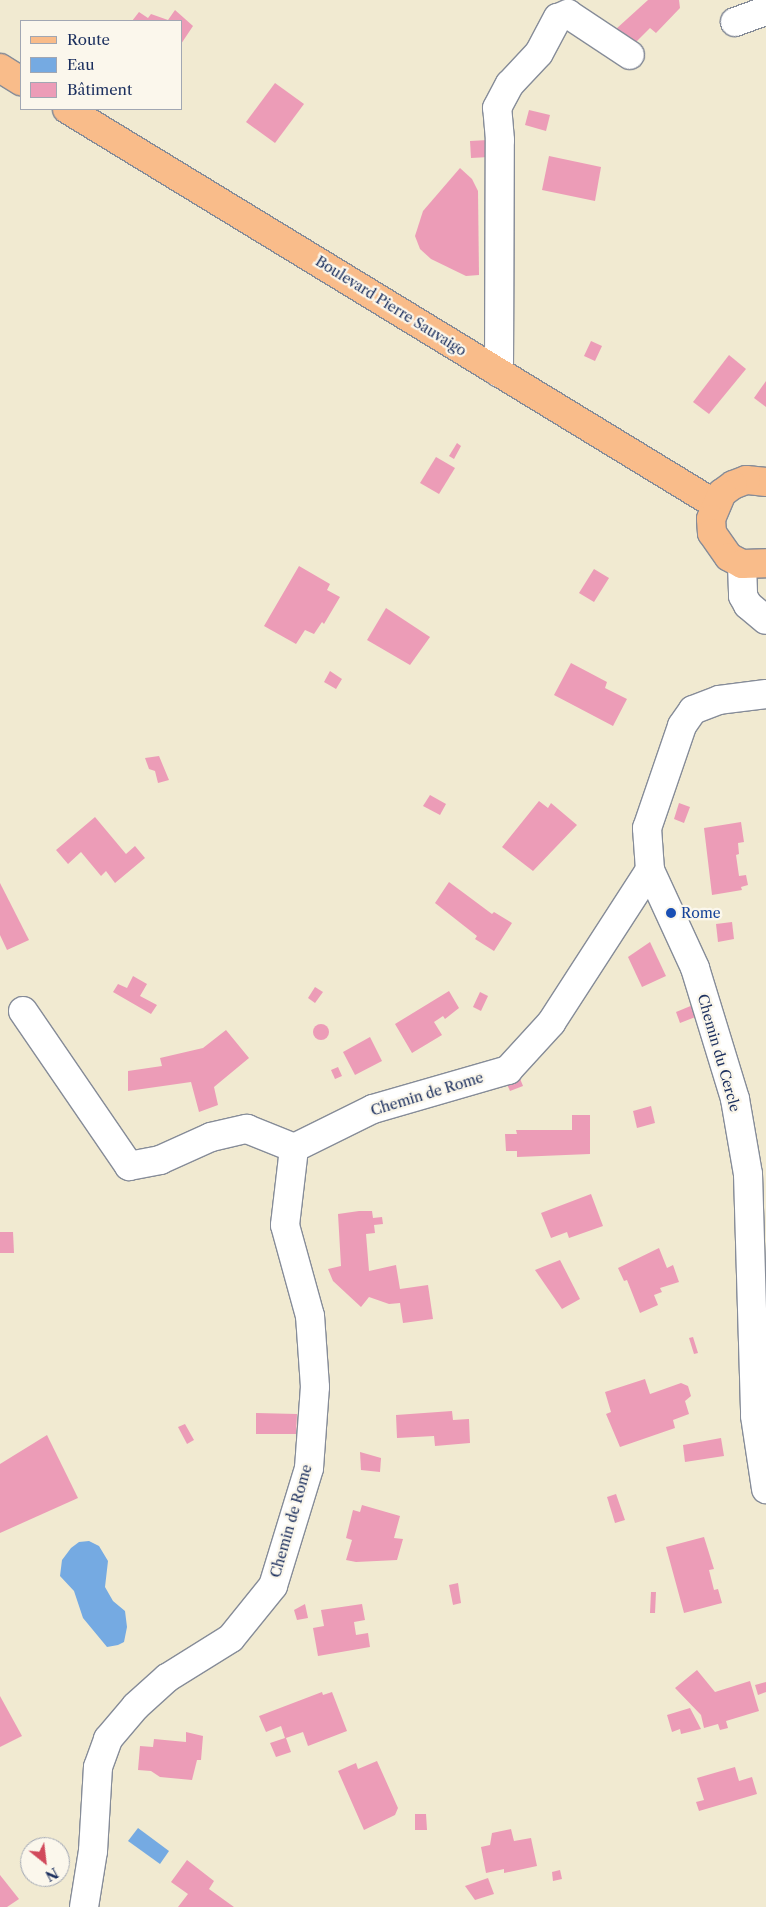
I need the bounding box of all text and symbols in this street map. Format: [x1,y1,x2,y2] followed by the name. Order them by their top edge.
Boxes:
[20,20,182,110] legend
[67,30,110,49] text: Route
[67,55,95,74] text: Eau
[67,80,132,99] text: Bâtiment
[312,253,470,359] street label: Boulevard Pierre Sauvaigo
[681,905,721,921] place label: Rome
[665,907,677,919] marker: Rome
[694,992,744,1114] street label: Chemin du Cercle
[369,1069,485,1119] street label: Chemin de Rome
[267,1463,315,1579] street label: Chemin de Rome
[20,1837,70,1887] north arrow
[42,1863,61,1885] text: N

